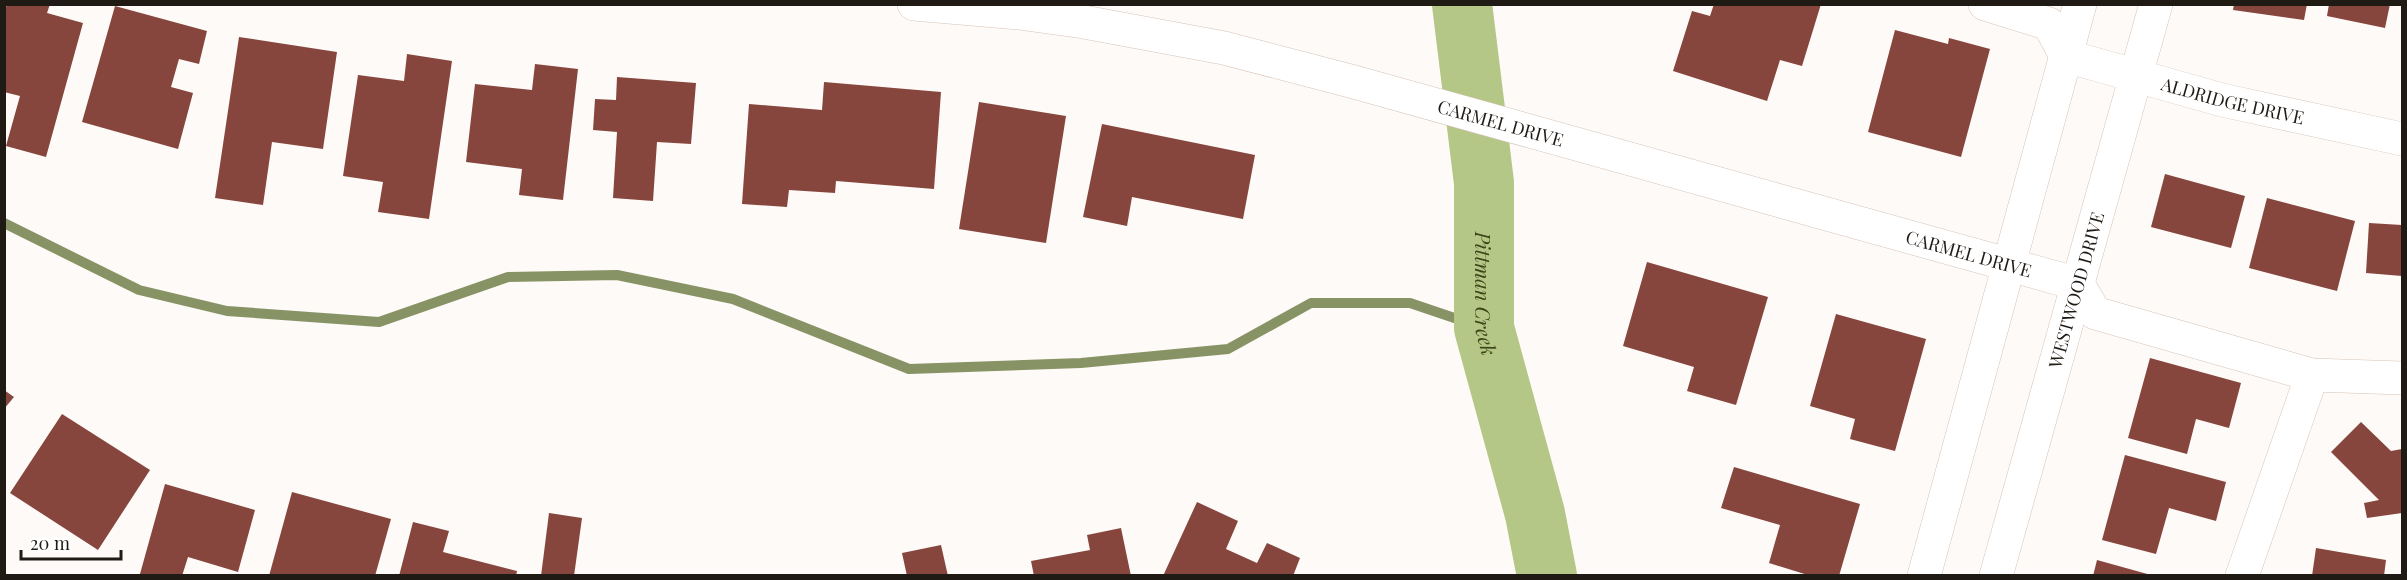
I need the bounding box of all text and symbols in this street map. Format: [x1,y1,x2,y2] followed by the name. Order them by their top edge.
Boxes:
[2158,71,2306,129] street label: ALDRIDGE DRIVE
[1435,94,1566,152] street label: CARMEL DRIVE
[2042,209,2109,372] street label: WESTWOOD DRIVE
[1903,225,2034,283] street label: CARMEL DRIVE
[1471,231,1504,358] water label: Pittman Creek
[21,523,122,561] scale bar
[30,531,70,555] text: 20 m

